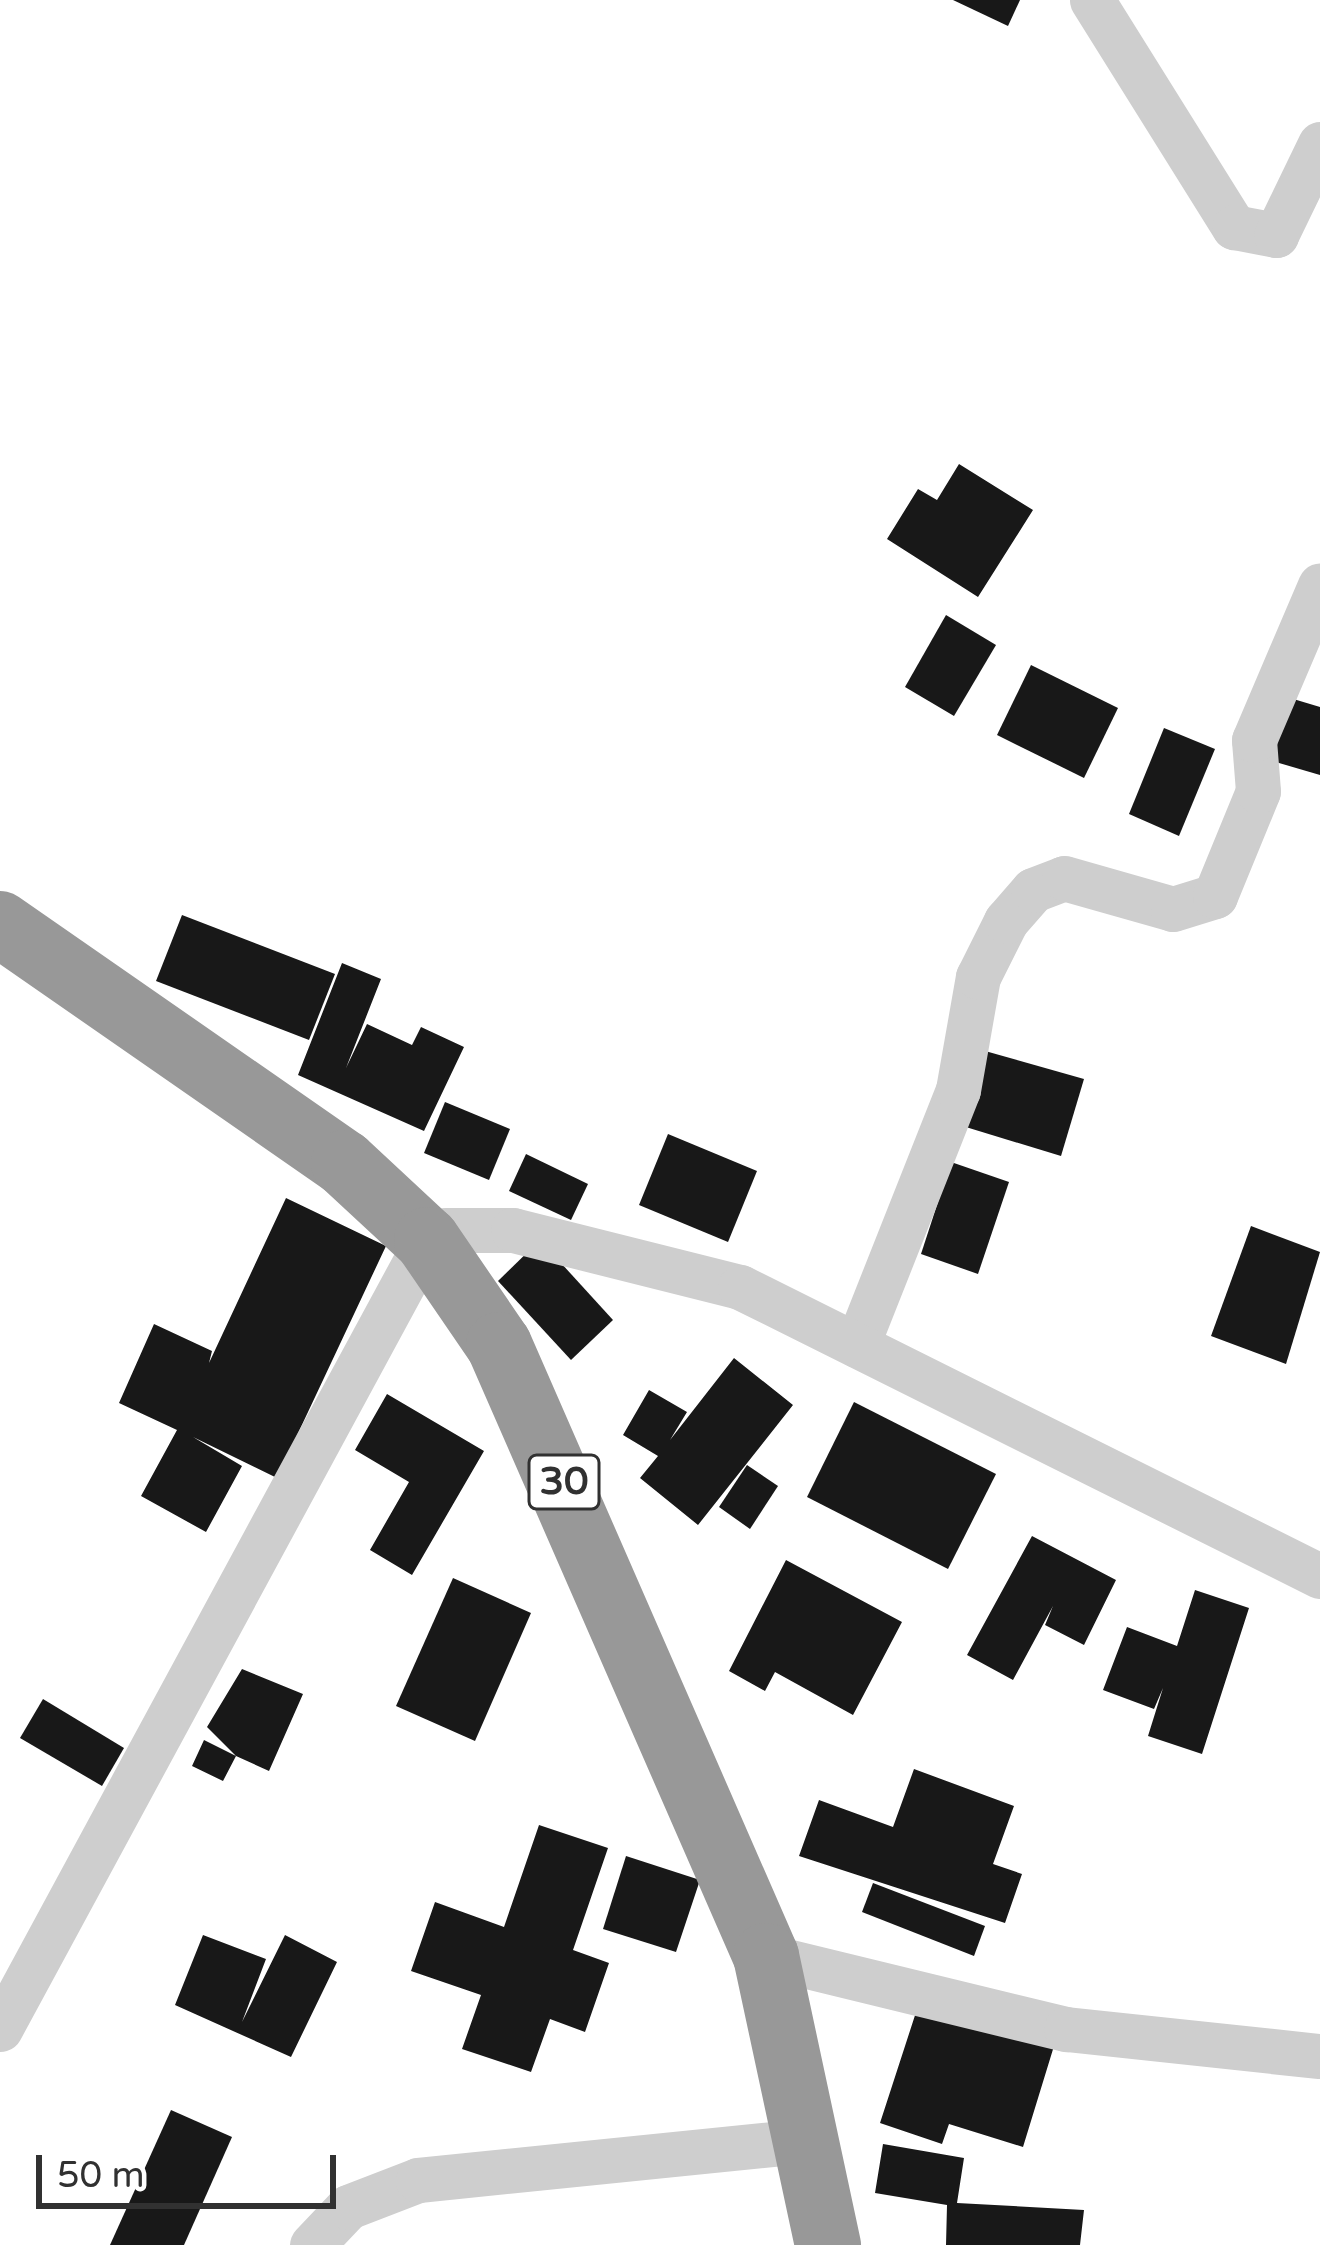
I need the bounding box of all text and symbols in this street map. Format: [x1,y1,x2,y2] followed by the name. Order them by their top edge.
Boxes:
[525,1449,603,1515] road number: 30
[42,2131,342,2205] scale bar
[57,2154,145,2197] text: 50 m

